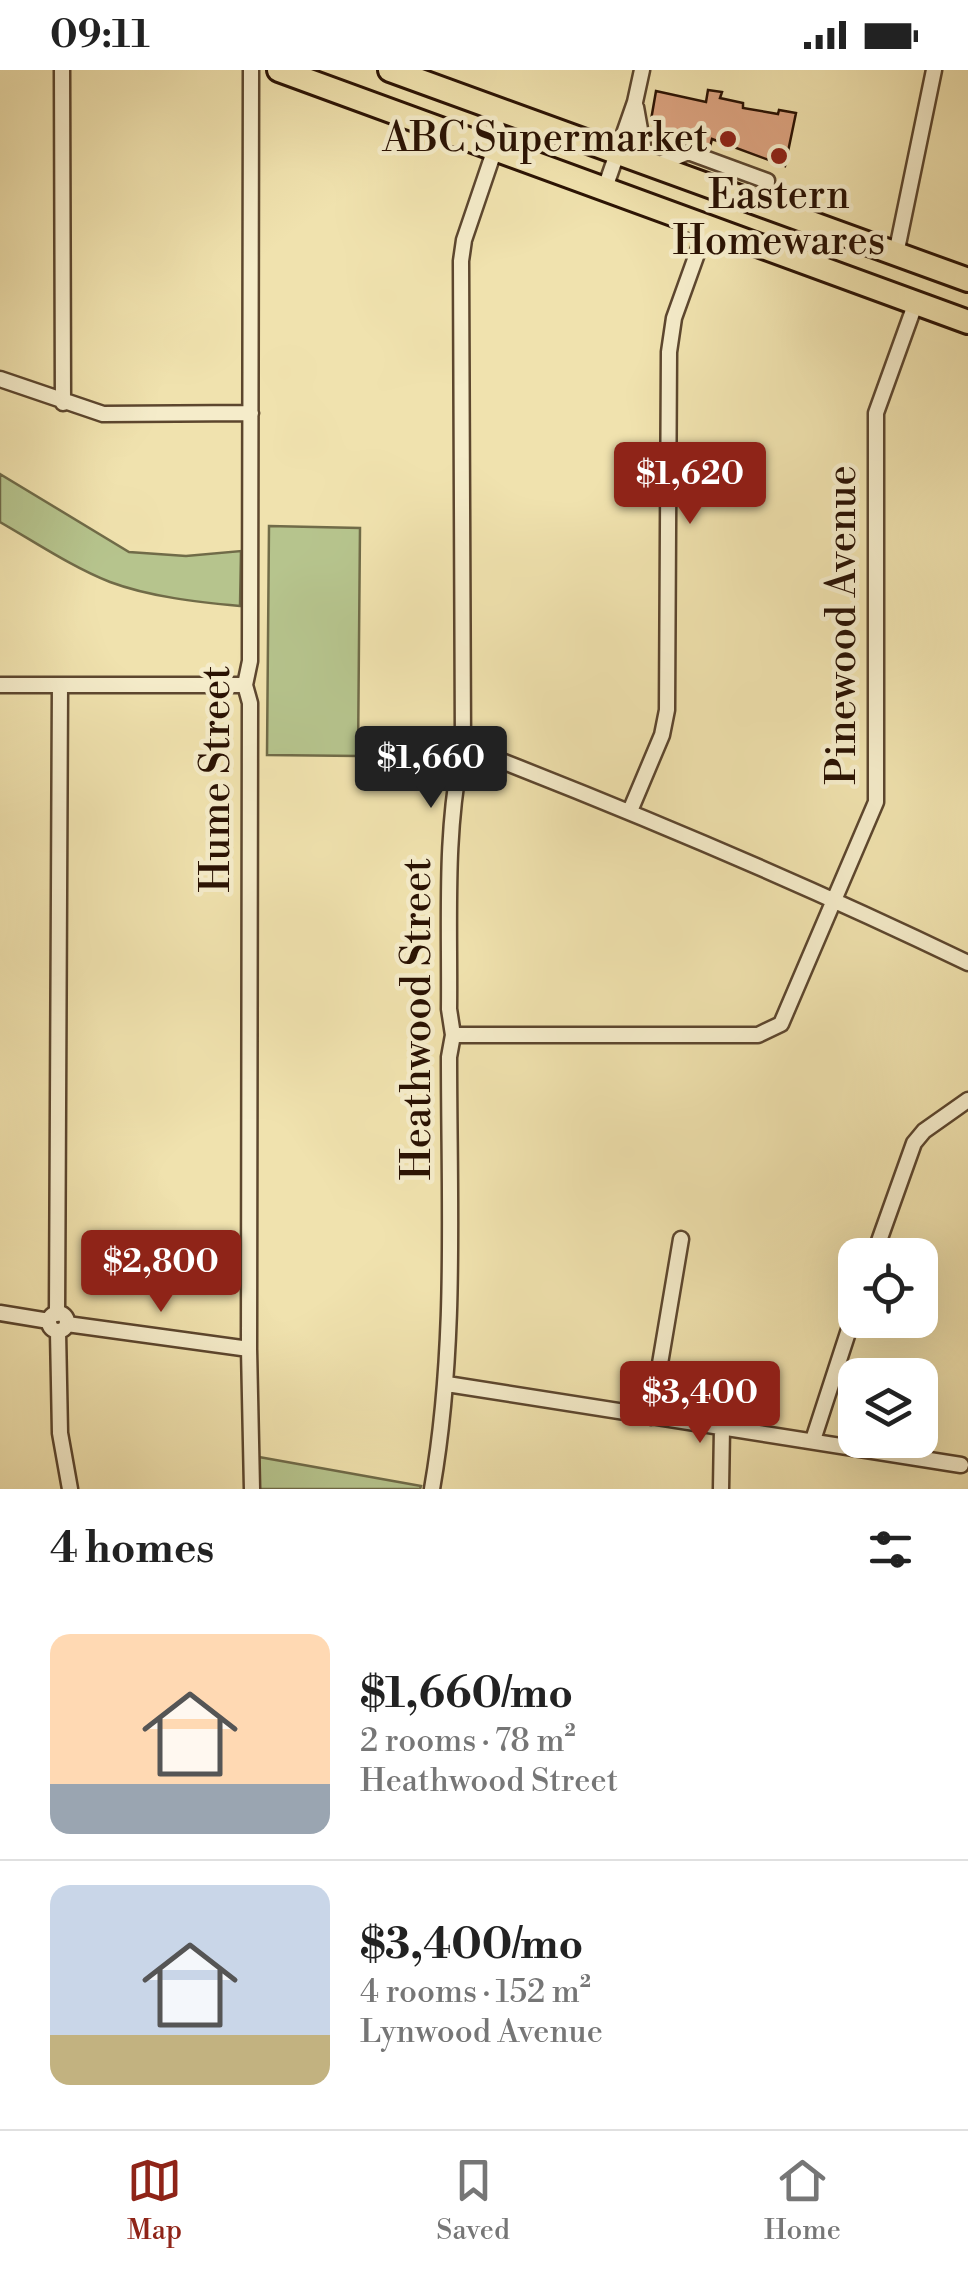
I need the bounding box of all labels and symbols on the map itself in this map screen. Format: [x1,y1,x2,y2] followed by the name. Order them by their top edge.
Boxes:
[382,114,708,164] place label: ABC Supermarket
[717,128,739,150] marker: ABC Supermarket
[768,145,790,167] marker: Eastern Homewares
[673,171,885,267] place label: Eastern Homewares
[609,442,771,527] pin: $1,620
[818,465,868,785] street label: Pinewood Avenue
[192,666,242,892] street label: Hume Street
[350,726,512,811] pin: $1,660
[393,858,443,1180] street label: Heathwood Street
[80,1230,242,1315] pin: $2,800
[619,1361,781,1446] pin: $3,400

